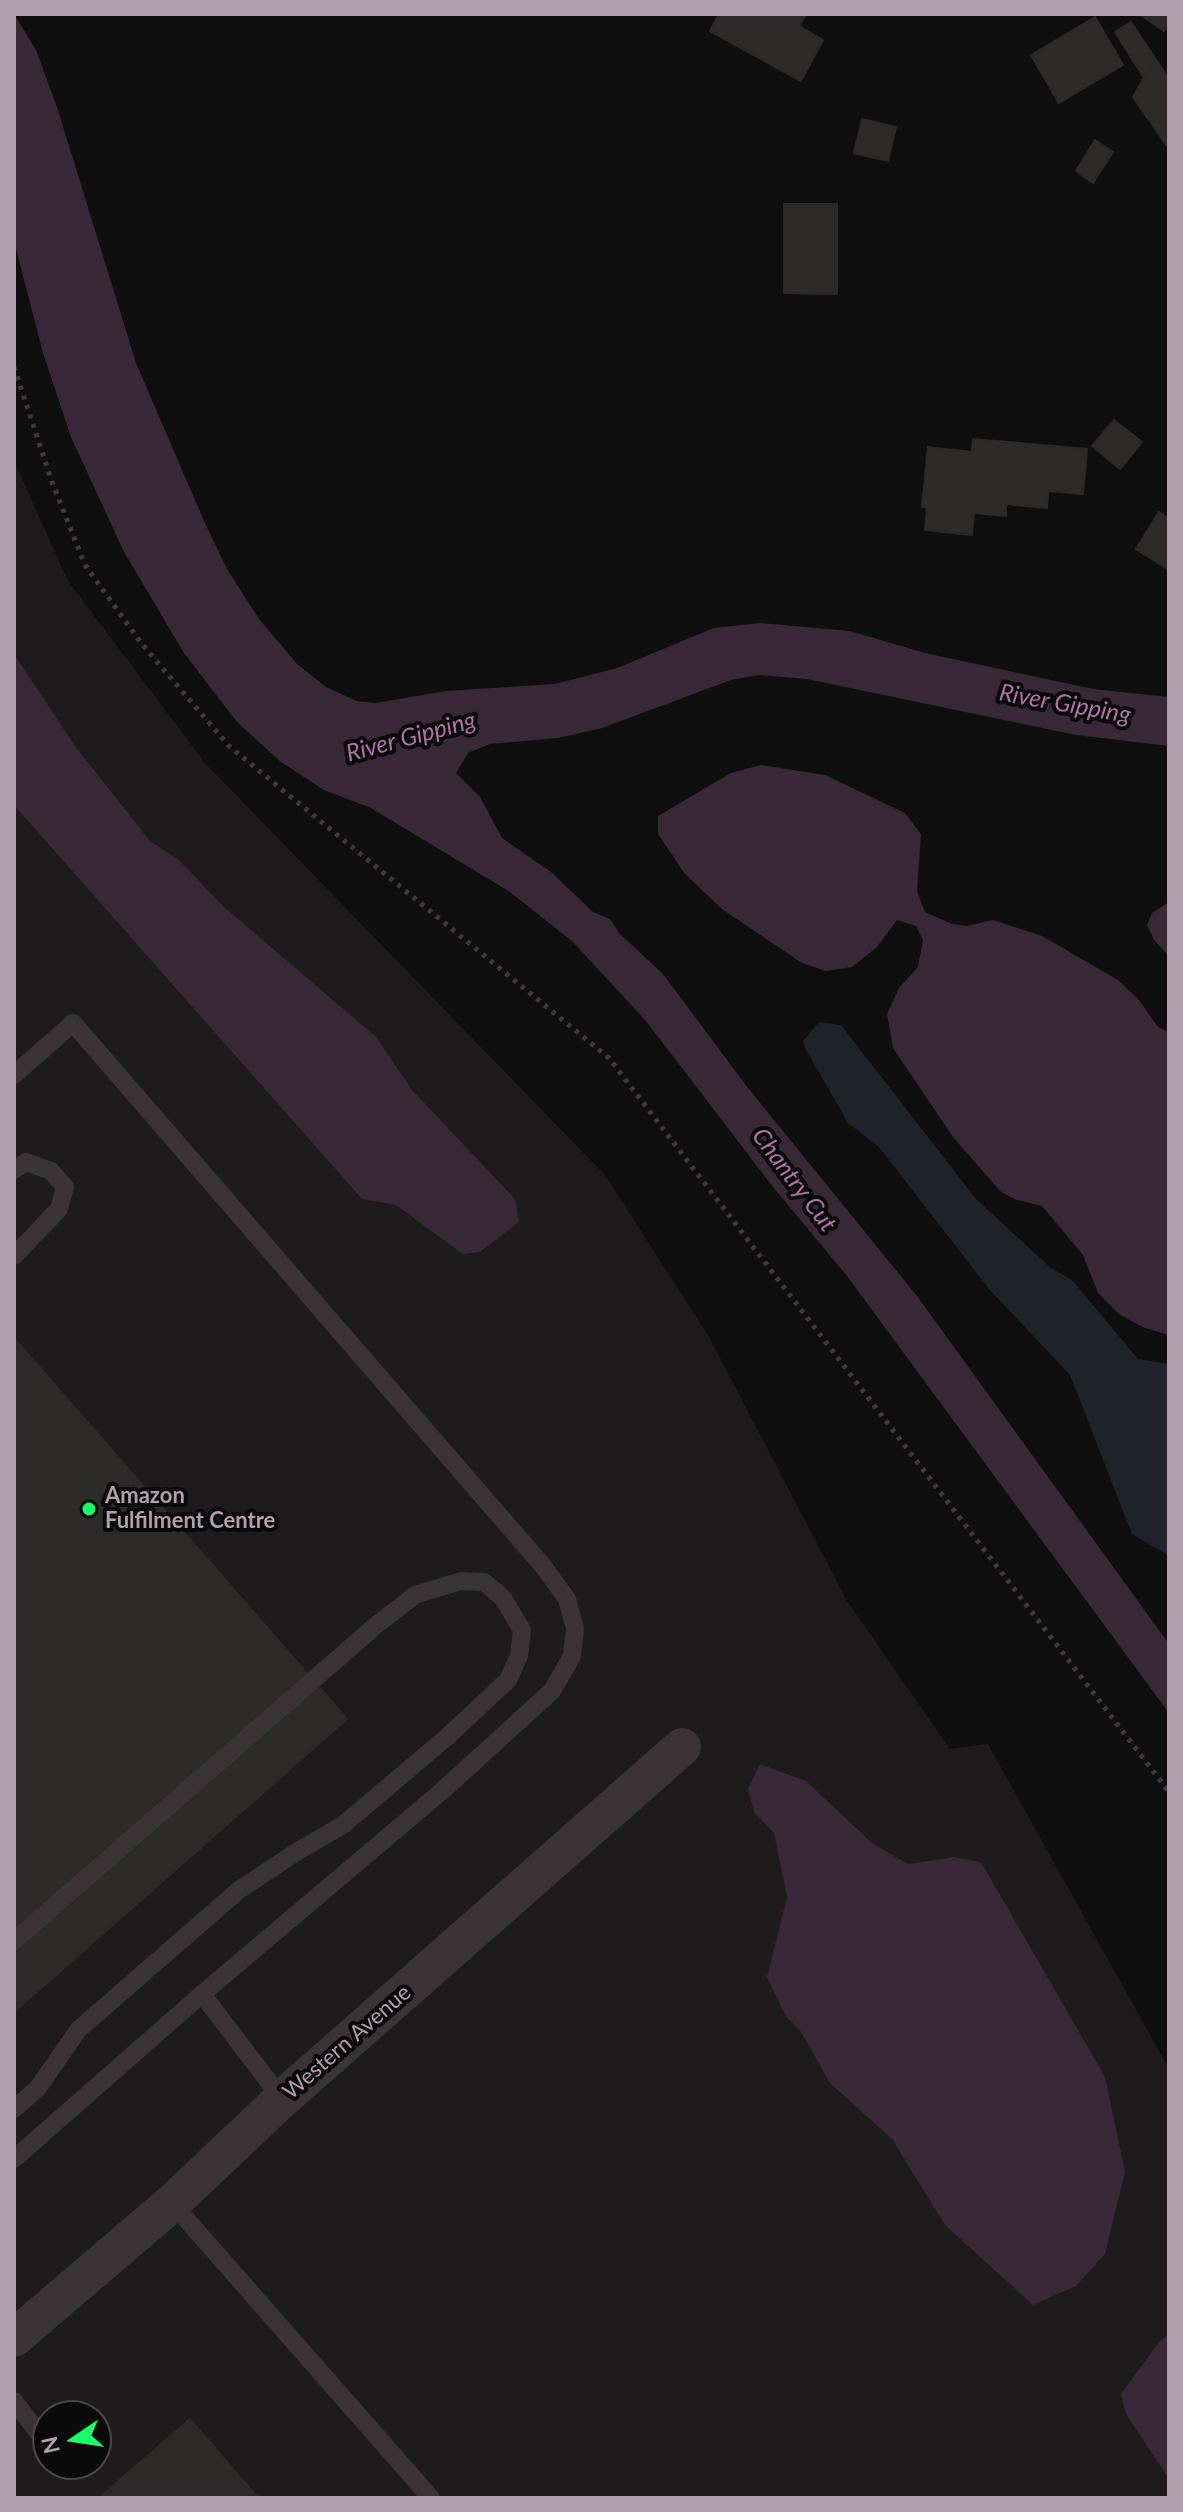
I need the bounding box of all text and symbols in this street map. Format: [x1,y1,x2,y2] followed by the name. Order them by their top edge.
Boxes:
[997,678,1133,730] water label: River Gipping
[343,706,479,768] water label: River Gipping
[746,1122,842,1238] water label: Chantry Cut
[105,1483,275,1534] place label: Amazon Fulfilment Centre
[80,1500,98,1518] marker: Amazon Fulfilment Centre
[278,1979,416,2105] street label: Western Avenue
[32,2400,112,2480] north arrow
[35,2434,65,2456] text: N

